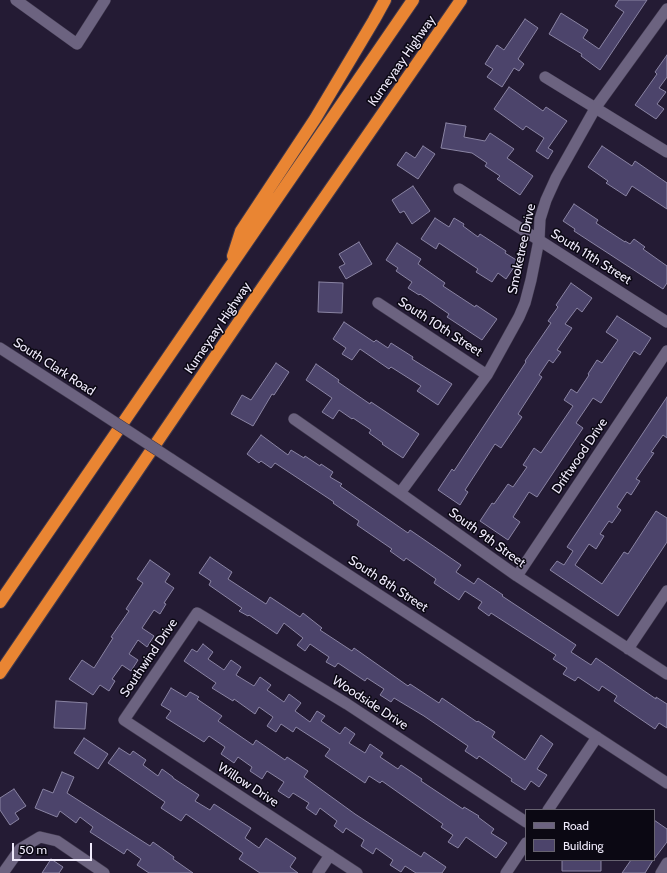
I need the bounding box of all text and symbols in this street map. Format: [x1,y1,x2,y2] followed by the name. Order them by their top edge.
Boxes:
[365,13,439,109] street label: Kumeyaay Highway
[505,202,539,296] street label: Smoketree Drive
[548,226,634,288] street label: South 11th Street
[182,279,254,377] street label: Kumeyaay Highway
[395,294,485,360] street label: South 10th Street
[10,335,98,399] street label: South Clark Road
[549,415,611,497] street label: Driftwood Drive
[446,505,528,571] street label: South 9th Street
[345,553,431,615] street label: South 8th Street
[117,616,181,700] street label: Southwind Drive
[329,673,411,733] street label: Woodside Drive
[215,759,281,811] street label: Willow Drive
[525,809,655,861] legend
[563,818,589,833] text: Road
[14,835,94,861] scale bar
[563,838,604,853] text: Building
[19,842,47,857] text: 50 m

